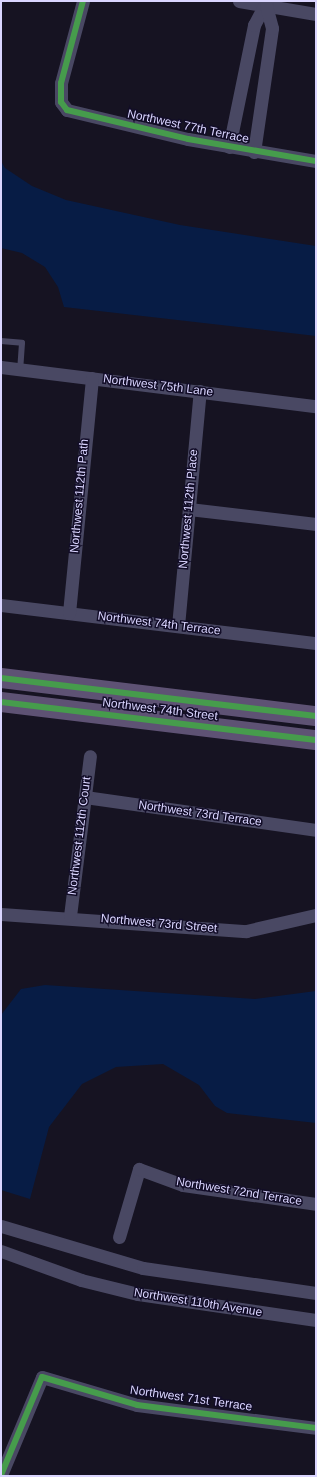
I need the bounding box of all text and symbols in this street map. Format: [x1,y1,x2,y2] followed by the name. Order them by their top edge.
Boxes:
[126,107,250,147] street label: Northwest 77th Terrace
[102,372,214,400] street label: Northwest 75th Lane
[68,438,92,554] street label: Northwest 112th Path
[177,449,201,569] street label: Northwest 112th Place
[97,609,221,639] street label: Northwest 74th Terrace
[102,696,218,724] street label: Northwest 74th Street
[66,776,94,896] street label: Northwest 112th Court
[137,798,263,830] street label: Northwest 73rd Terrace
[100,912,218,936] street label: Northwest 73rd Street
[175,1175,303,1209] street label: Northwest 72nd Terrace
[133,1286,263,1320] street label: Northwest 110th Avenue
[129,1383,253,1415] street label: Northwest 71st Terrace

